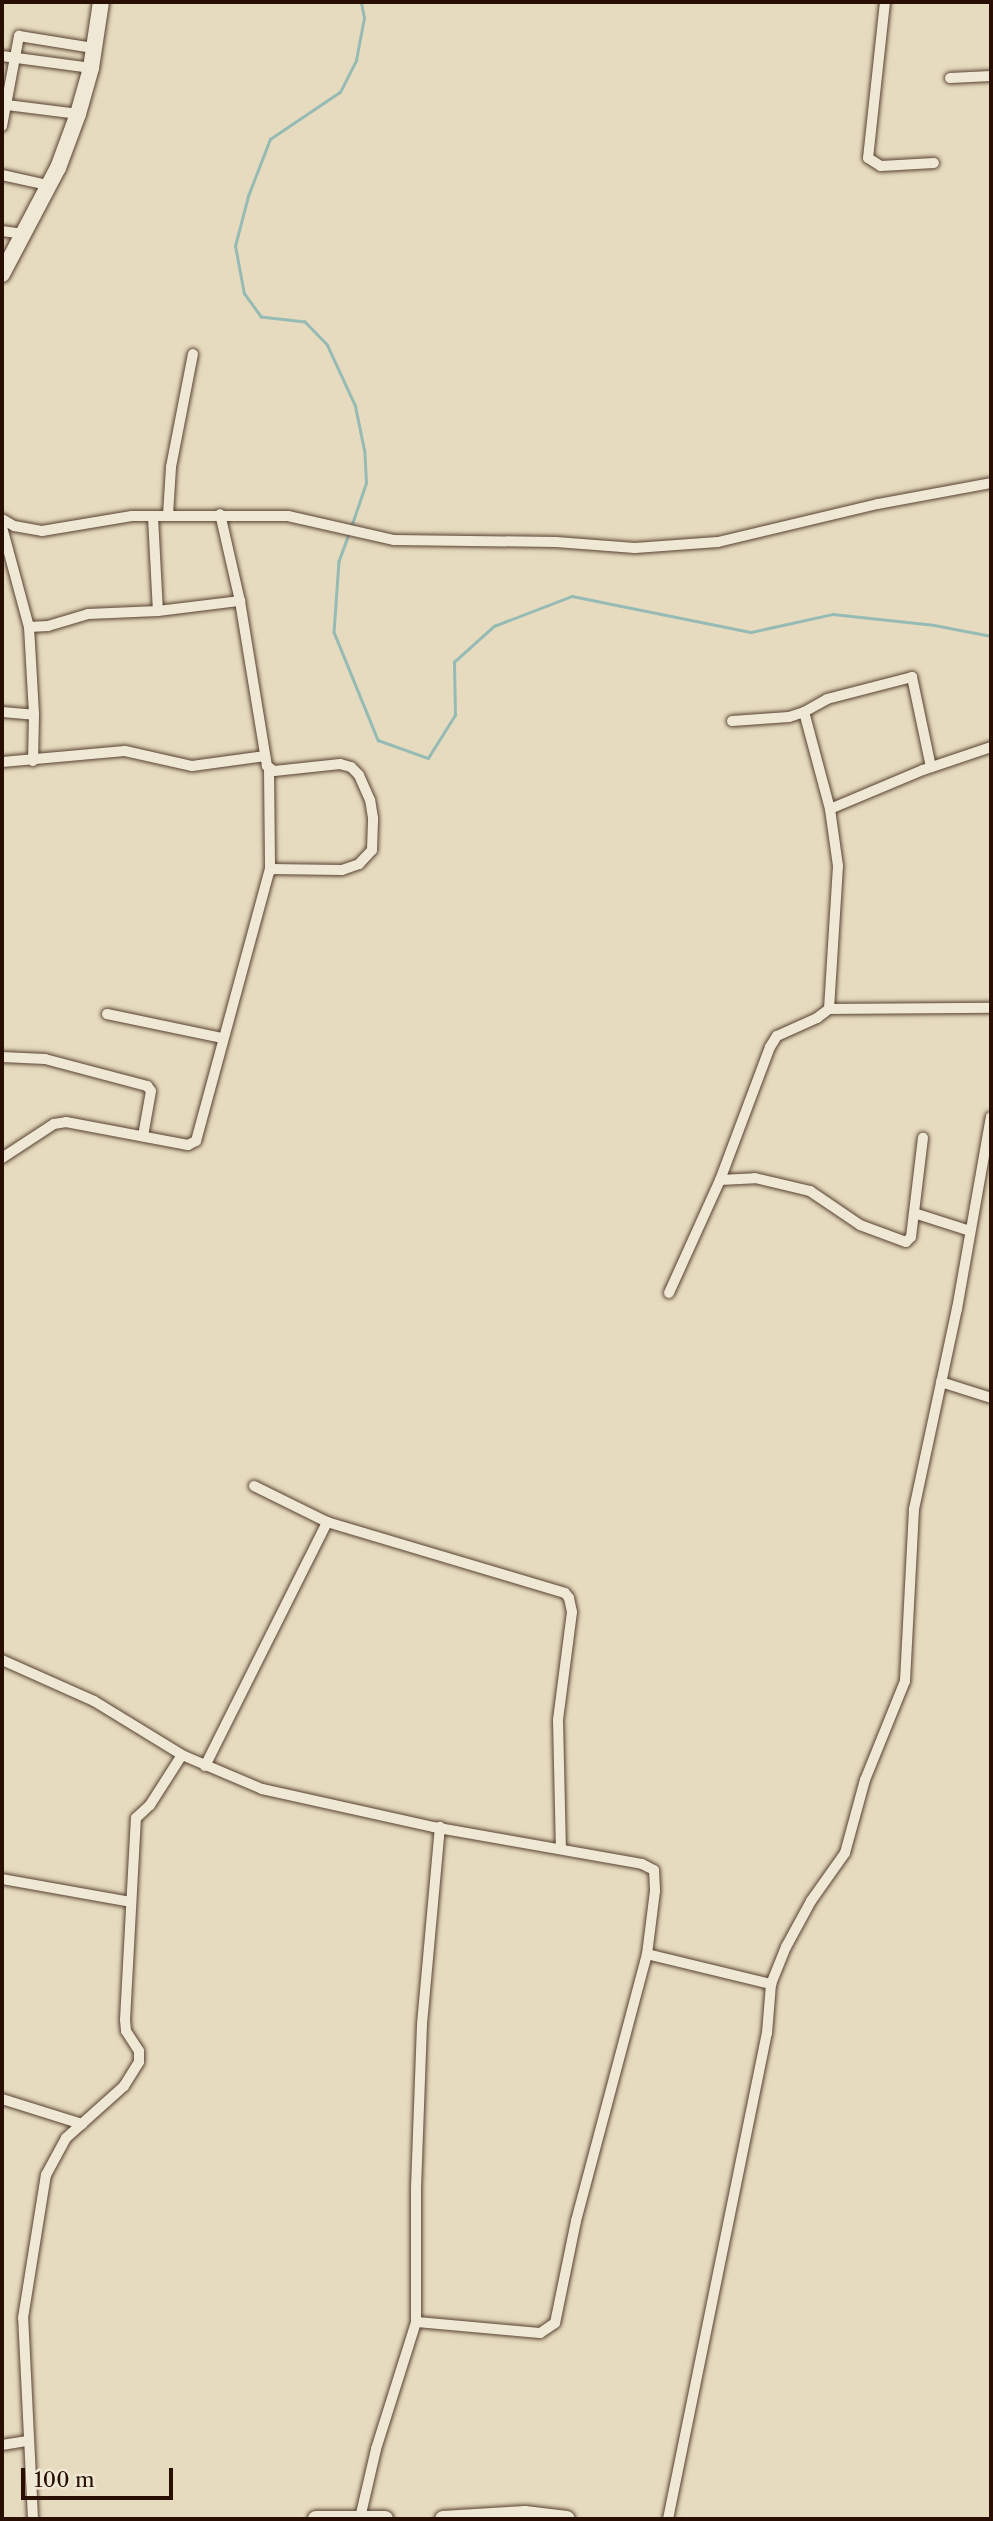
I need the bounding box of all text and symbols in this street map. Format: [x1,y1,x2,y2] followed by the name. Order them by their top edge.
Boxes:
[24,2454,177,2498] scale bar
[34,2467,95,2492] text: 100 m

